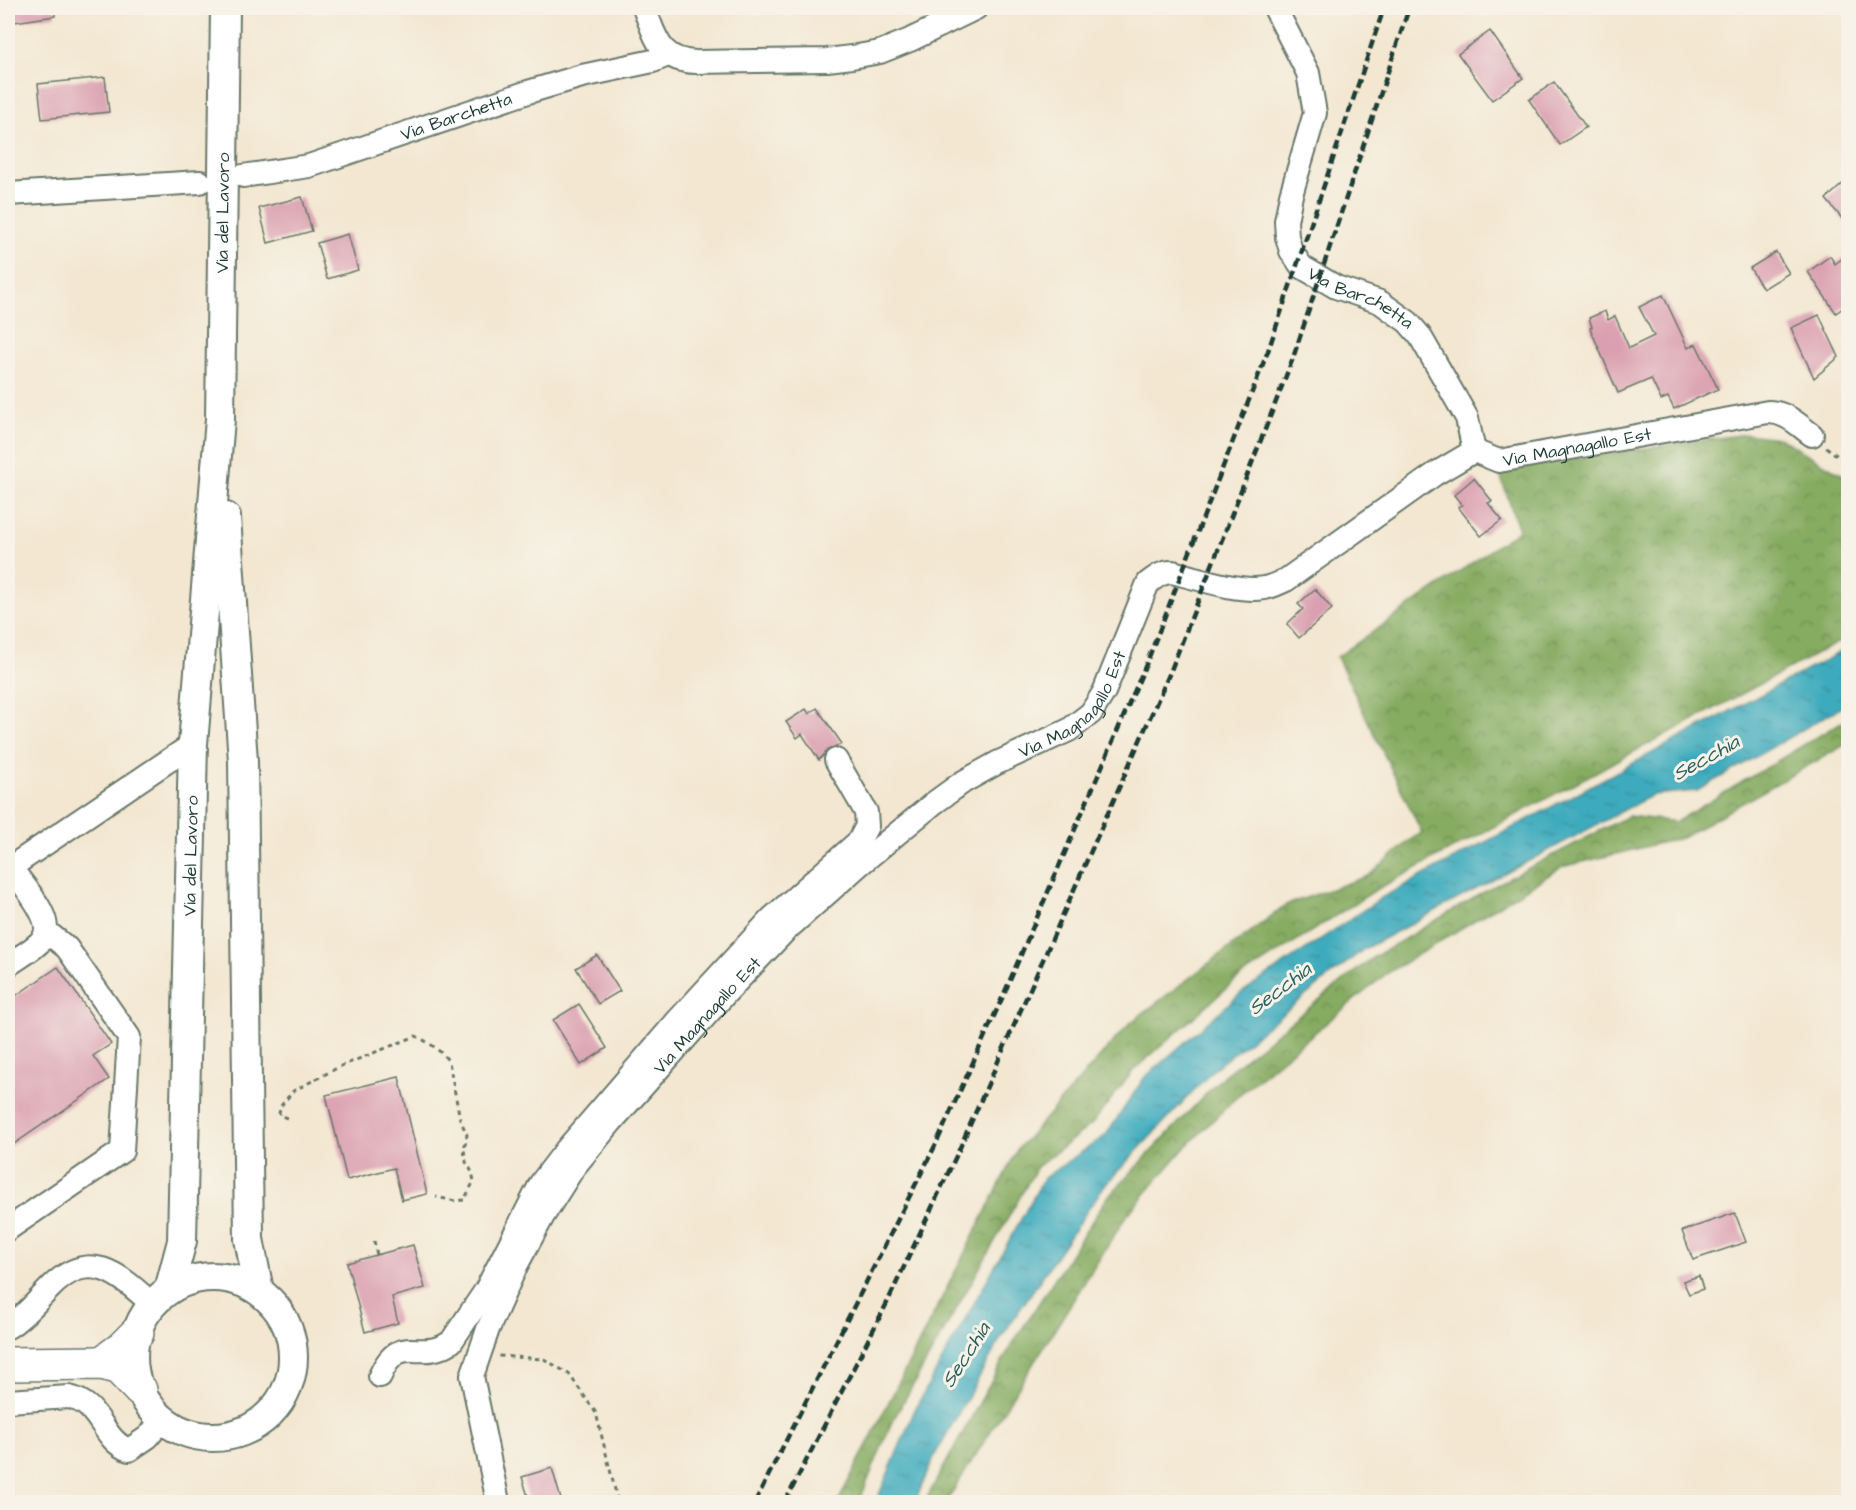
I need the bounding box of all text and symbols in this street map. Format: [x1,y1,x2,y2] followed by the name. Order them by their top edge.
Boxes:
[397,86,515,147] street label: Via Barchetta
[209,152,236,273] street label: Via del Lavoro
[1303,261,1419,335] street label: Via Barchetta
[1501,421,1654,473] street label: Via Magnagallo Est
[1014,646,1132,764] street label: Via Magnagallo Est
[1668,728,1745,788] water label: Secchia
[177,795,204,916] street label: Via del Lavoro
[647,950,767,1079] street label: Via Magnagallo Est
[1243,956,1318,1022] water label: Secchia
[935,1316,998,1393] water label: Secchia

